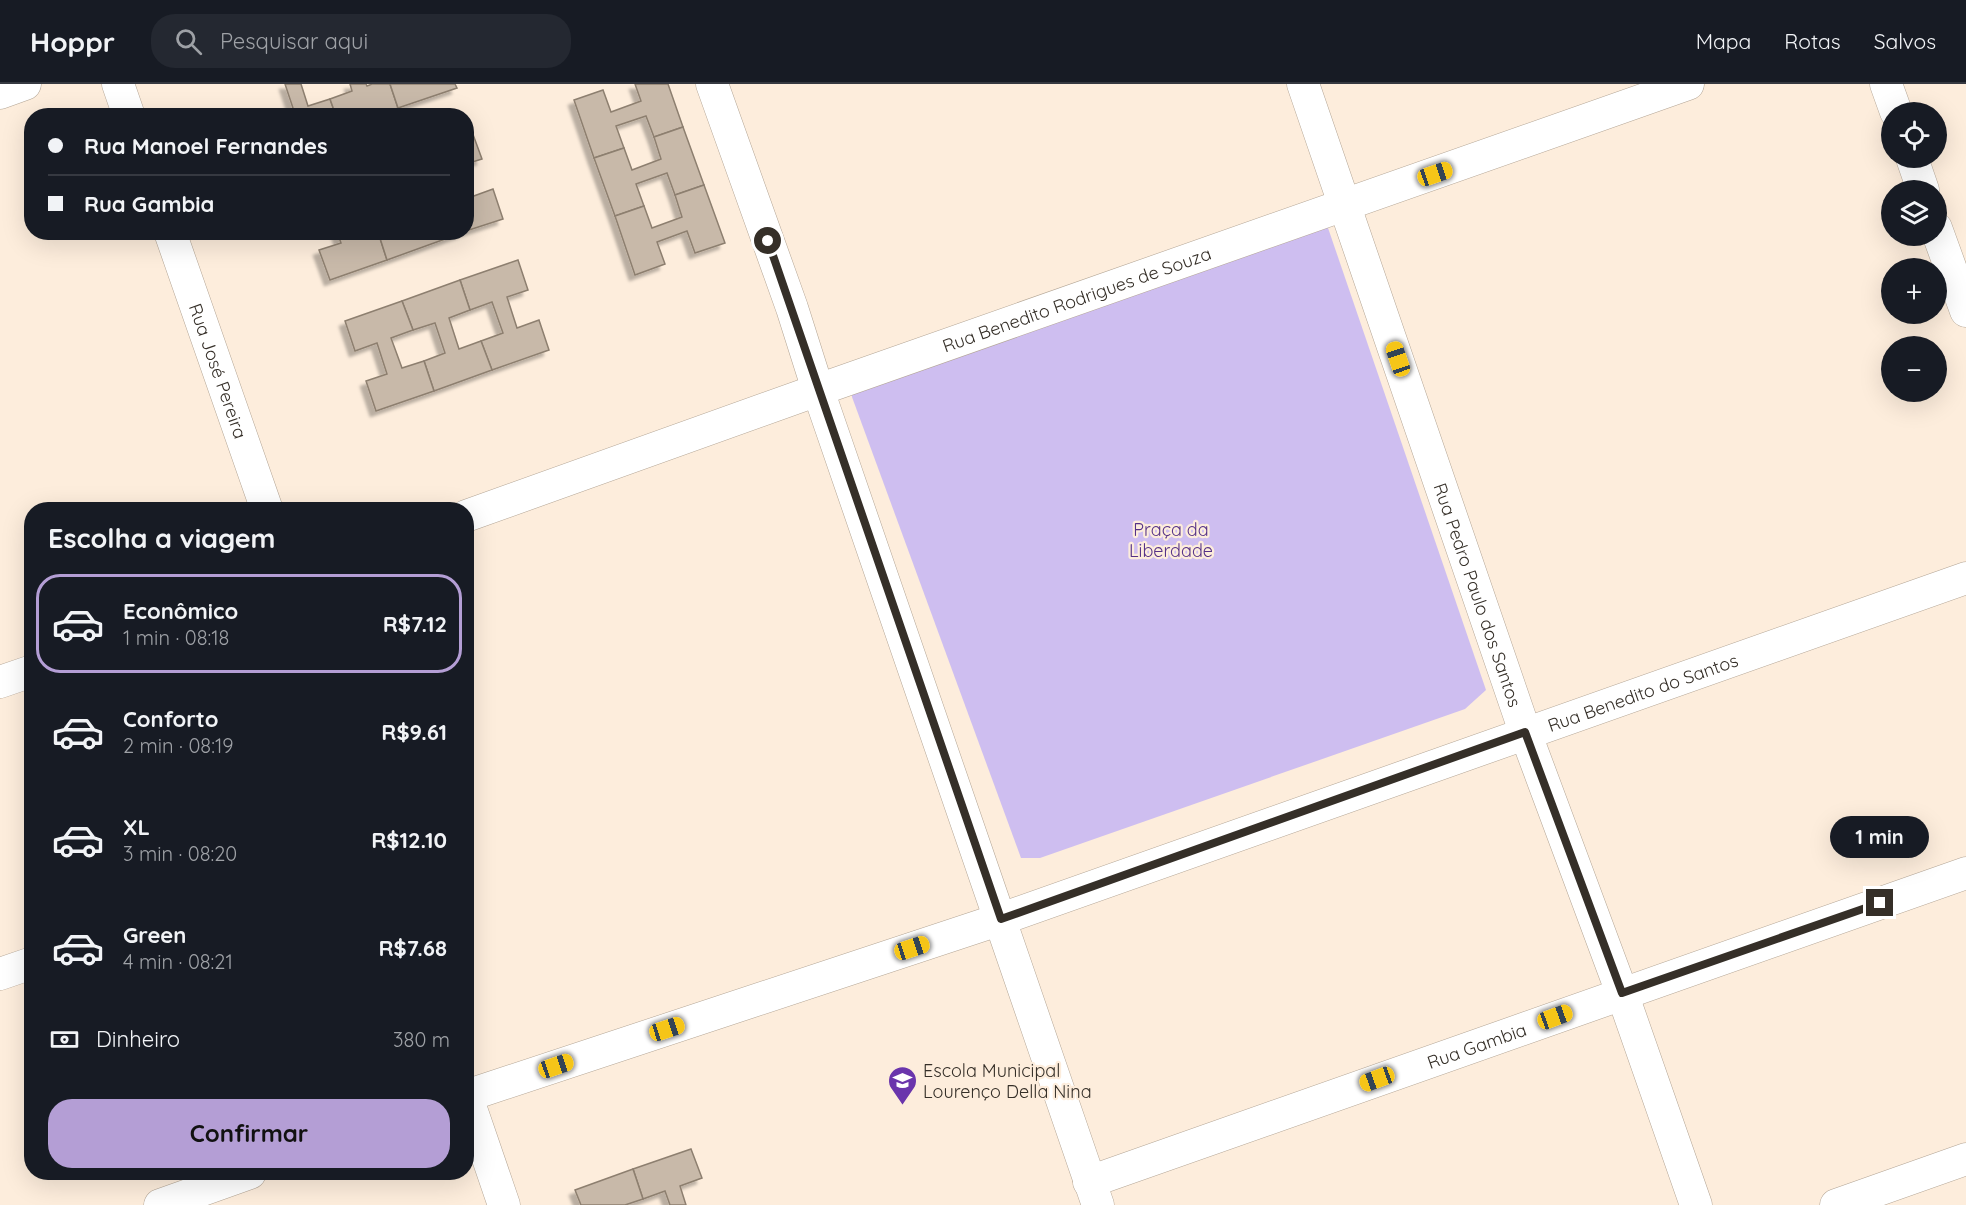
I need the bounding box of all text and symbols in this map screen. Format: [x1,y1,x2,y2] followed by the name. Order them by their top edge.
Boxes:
[151,14,571,68] search box
[30,24,115,59] text: Hoppr
[172,25,205,58] icon: search
[220,27,368,55] text: Pesquisar aqui
[1696,28,1751,54] text: Mapa
[1784,28,1841,54] text: Rotas
[1874,28,1936,54] text: Salvos
[1881,102,1947,402] map controls
[1881,102,1947,168] button: locate
[84,132,328,160] text: Rua Manoel Fernandes
[1415,160,1455,188] car
[1881,180,1947,246] button: layers
[84,190,214,218] text: Rua Gambia
[754,227,781,254] route start
[939,241,1214,357] street label: Rua Benedito Rodrigues de Souza
[1881,258,1947,324] button: +
[184,300,253,441] street label: Rua José Pereira
[1881,336,1947,402] button: −
[1384,339,1412,379] car
[1429,480,1527,710] street label: Rua Pedro Paulo dos Santos
[1129,518,1213,562] park label: Praça da Liberdade
[48,521,276,555] text: Escolha a viagem
[51,597,105,651] icon: car
[123,597,238,625] text: Econômico
[383,610,447,638] text: R$7.12
[123,625,229,650] text: 1 min · 08:18
[1544,648,1741,737] street label: Rua Benedito do Santos
[51,705,105,759] icon: car
[123,705,218,733] text: Conforto
[381,718,447,746] text: R$9.61
[123,733,233,758] text: 2 min · 08:19
[51,813,105,867] icon: car
[123,813,150,841] text: XL
[1830,816,1930,858] callout: 1 min
[1855,824,1904,849] text: 1 min
[371,826,447,854] text: R$12.10
[123,841,237,866] text: 3 min · 08:20
[1866,889,1893,916] route end
[51,921,105,975] icon: car
[123,921,186,949] text: Green
[379,934,447,962] text: R$7.68
[892,934,932,962] car
[123,949,233,974] text: 4 min · 08:21
[1535,1002,1575,1032] car
[647,1015,687,1043] car
[1424,1017,1529,1074] street label: Rua Gambia
[48,1023,81,1056] icon: cash
[96,1025,180,1053] text: Dinheiro
[393,1027,450,1052] text: 380 m
[536,1052,576,1080] car
[923,1059,1092,1103] place label: Escola Municipal Lourenço Della Nina
[886,1064,918,1106] school or university icon: Escola Municipal Lourenço Della Nina
[1357,1064,1397,1094] car
[48,1099,450,1168] button: Confirmar

